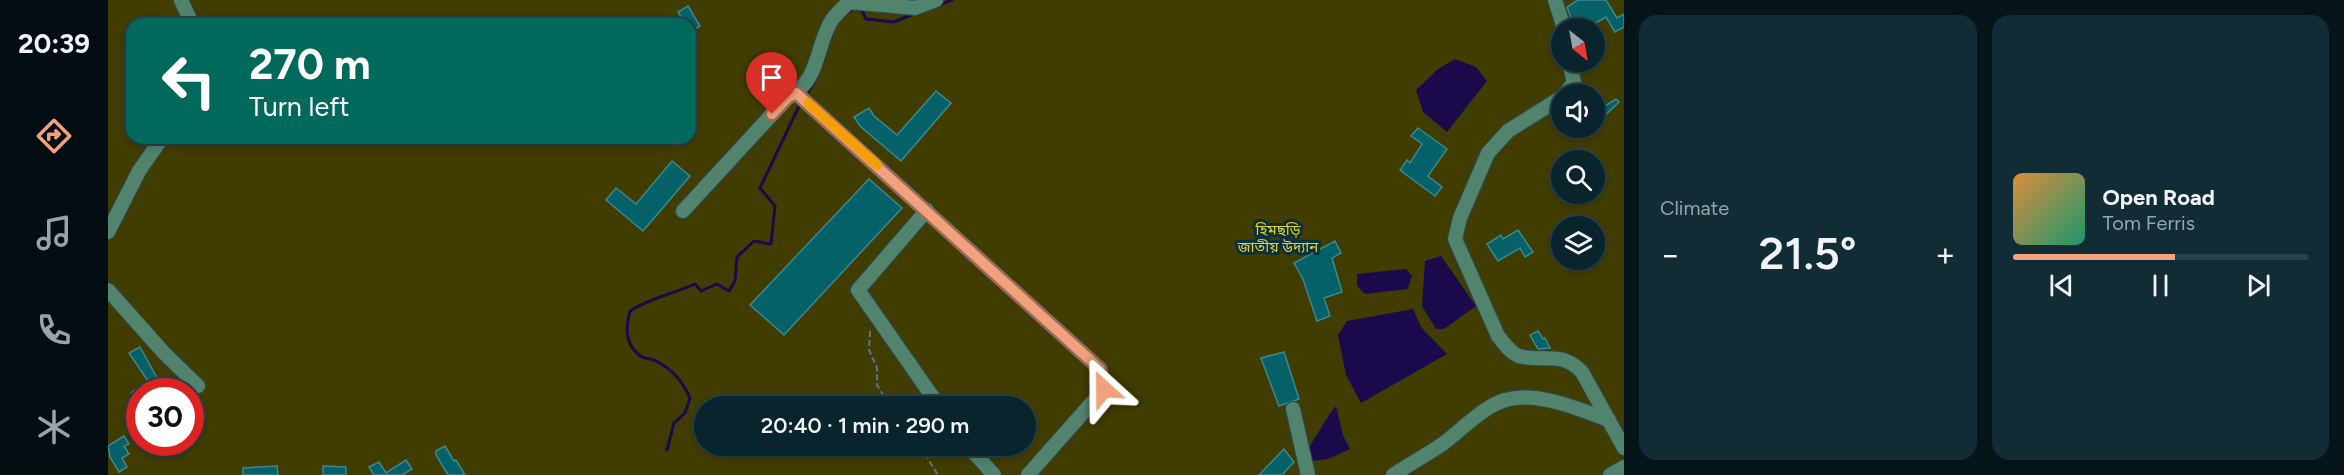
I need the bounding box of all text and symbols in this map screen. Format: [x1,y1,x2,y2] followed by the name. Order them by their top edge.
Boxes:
[1551,18,1605,72] north arrow
[1551,18,1605,270] map controls
[18,27,90,60] text: 20:39
[249,39,371,90] text: 270 m
[150,42,228,120] icon: left
[746,52,797,114] pin
[755,61,788,94] icon: arrive
[1551,84,1605,138] button: sound
[249,90,349,123] text: Turn left
[33,115,75,157] icon: directions
[1551,150,1605,204] button: search
[2103,184,2215,211] text: Open Road
[1660,196,1729,220] text: Climate
[2103,211,2195,235] text: Tom Ferris
[33,212,75,254] icon: music
[1551,216,1605,270] button: layers
[1237,221,1319,256] park label: হিমছড়ি জাতীয় উদ্যান
[1759,226,1857,280] text: 21.5°
[1660,235,1681,274] text: −
[1935,235,1956,274] text: +
[2045,269,2078,302] icon: previous
[2144,269,2177,302] icon: pause
[2242,269,2275,302] icon: next
[33,309,75,351] icon: phone
[1072,357,1136,421] position arrow
[126,378,204,456] speed limit sign: 30
[33,406,75,448] icon: climate
[761,412,969,439] text: 20:40 · 1 min · 290 m

